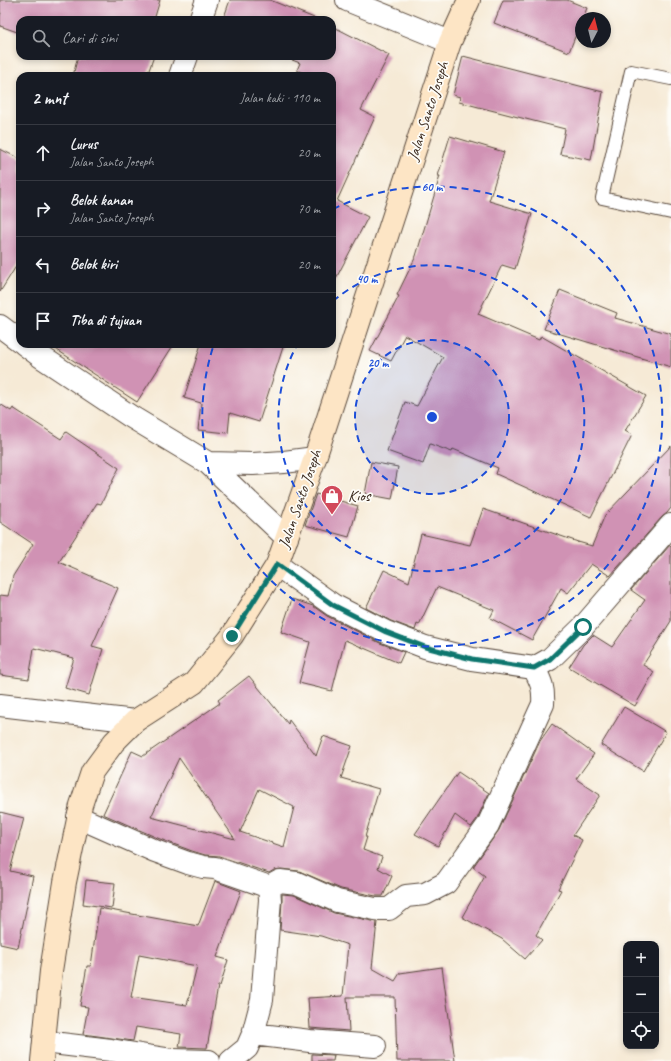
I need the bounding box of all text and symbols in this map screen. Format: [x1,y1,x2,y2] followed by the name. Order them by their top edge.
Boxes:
[575,12,611,48] north arrow
[16,16,336,60] search box
[30,27,52,49] icon: search
[62,29,117,48] text: Cari di sini
[402,57,454,164] street label: Jalan Santo Joseph
[32,88,67,109] text: 2 mnt
[240,90,320,106] text: Jalan kaki · 110 m
[70,135,98,154] text: Lurus
[32,142,54,164] icon: ahead
[298,145,320,161] text: 20 m
[70,154,154,170] text: Jalan Santo Joseph
[422,179,444,195] text: 60 m
[70,191,133,210] text: Belok kanan
[32,198,54,220] icon: right
[298,201,320,217] text: 70 m
[70,210,154,226] text: Jalan Santo Joseph
[32,254,54,276] icon: left
[70,255,117,274] text: Belok kiri
[298,257,320,273] text: 20 m
[357,271,378,287] text: 40 m
[32,310,54,332] icon: arrive
[70,311,141,330] text: Tiba di tujuan
[368,355,389,371] text: 20 m
[425,410,439,424] centre of rings
[273,446,327,552] street label: Jalan Santo Joseph
[319,483,345,516] shop icon: Kios
[348,486,372,506] place label: Kios
[574,618,592,636] route start
[223,627,241,645] route end
[623,941,659,1049] map controls
[623,941,659,977] button: +
[623,977,659,1013] button: −
[623,1013,659,1049] button: locate

